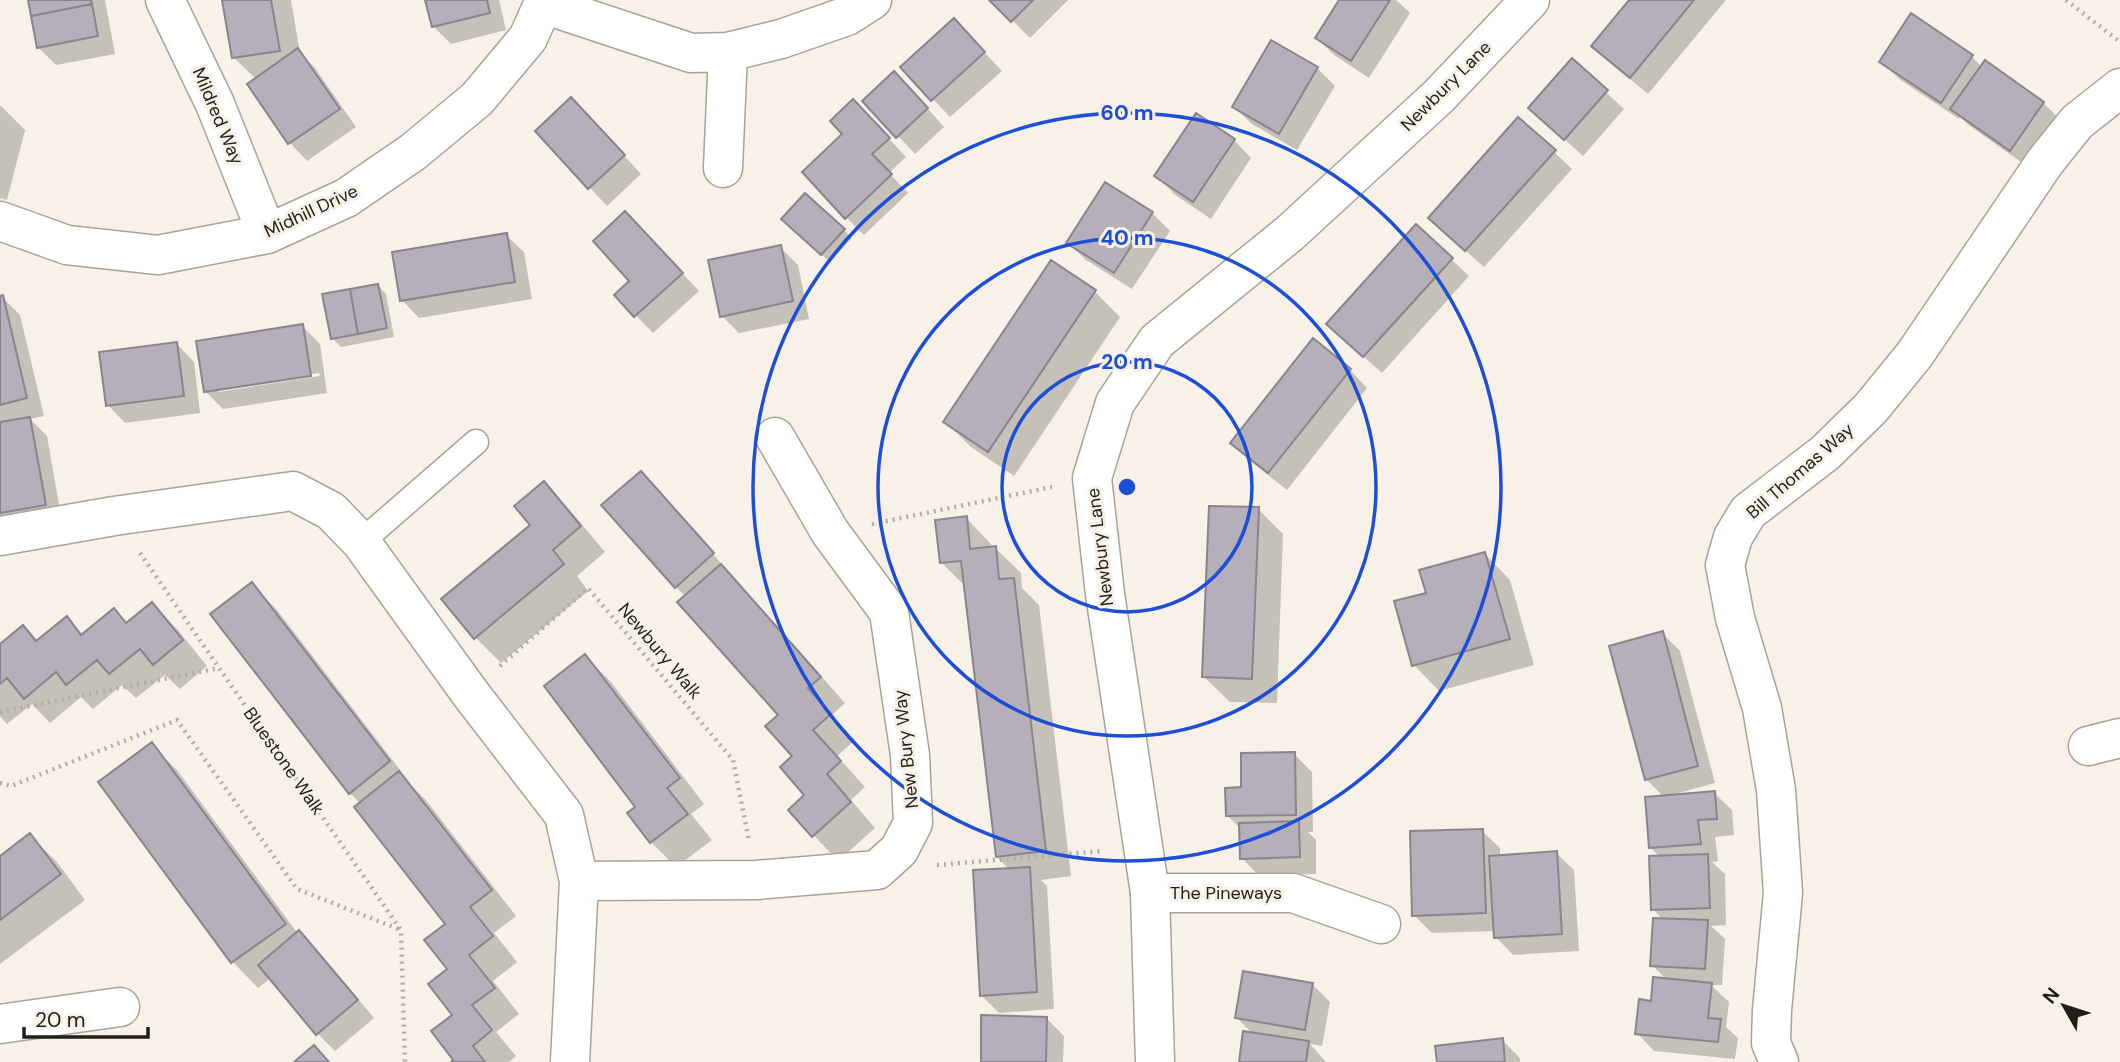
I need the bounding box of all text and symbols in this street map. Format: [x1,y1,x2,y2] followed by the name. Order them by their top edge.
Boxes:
[1395,35,1497,137] street label: Newbury Lane
[187,64,249,168] street label: Mildred Way
[1101,99,1153,127] text: 60 m
[260,179,362,243] street label: Midhill Drive
[1100,224,1154,252] text: 40 m
[1101,348,1153,376] text: 20 m
[1741,418,1859,524] street label: Bill Thomas Way
[1115,475,1139,499] centre of rings
[1081,487,1119,607] street label: Newbury Lane
[613,598,707,704] street label: Newbury Walk
[888,688,924,810] street label: New Bury Way
[238,702,330,820] street label: Bluestone Walk
[1170,881,1282,905] street label: The Pineways
[2029,971,2099,1041] north arrow
[2037,982,2065,1009] text: N
[24,996,149,1040] scale bar
[35,1006,86,1034] text: 20 m

